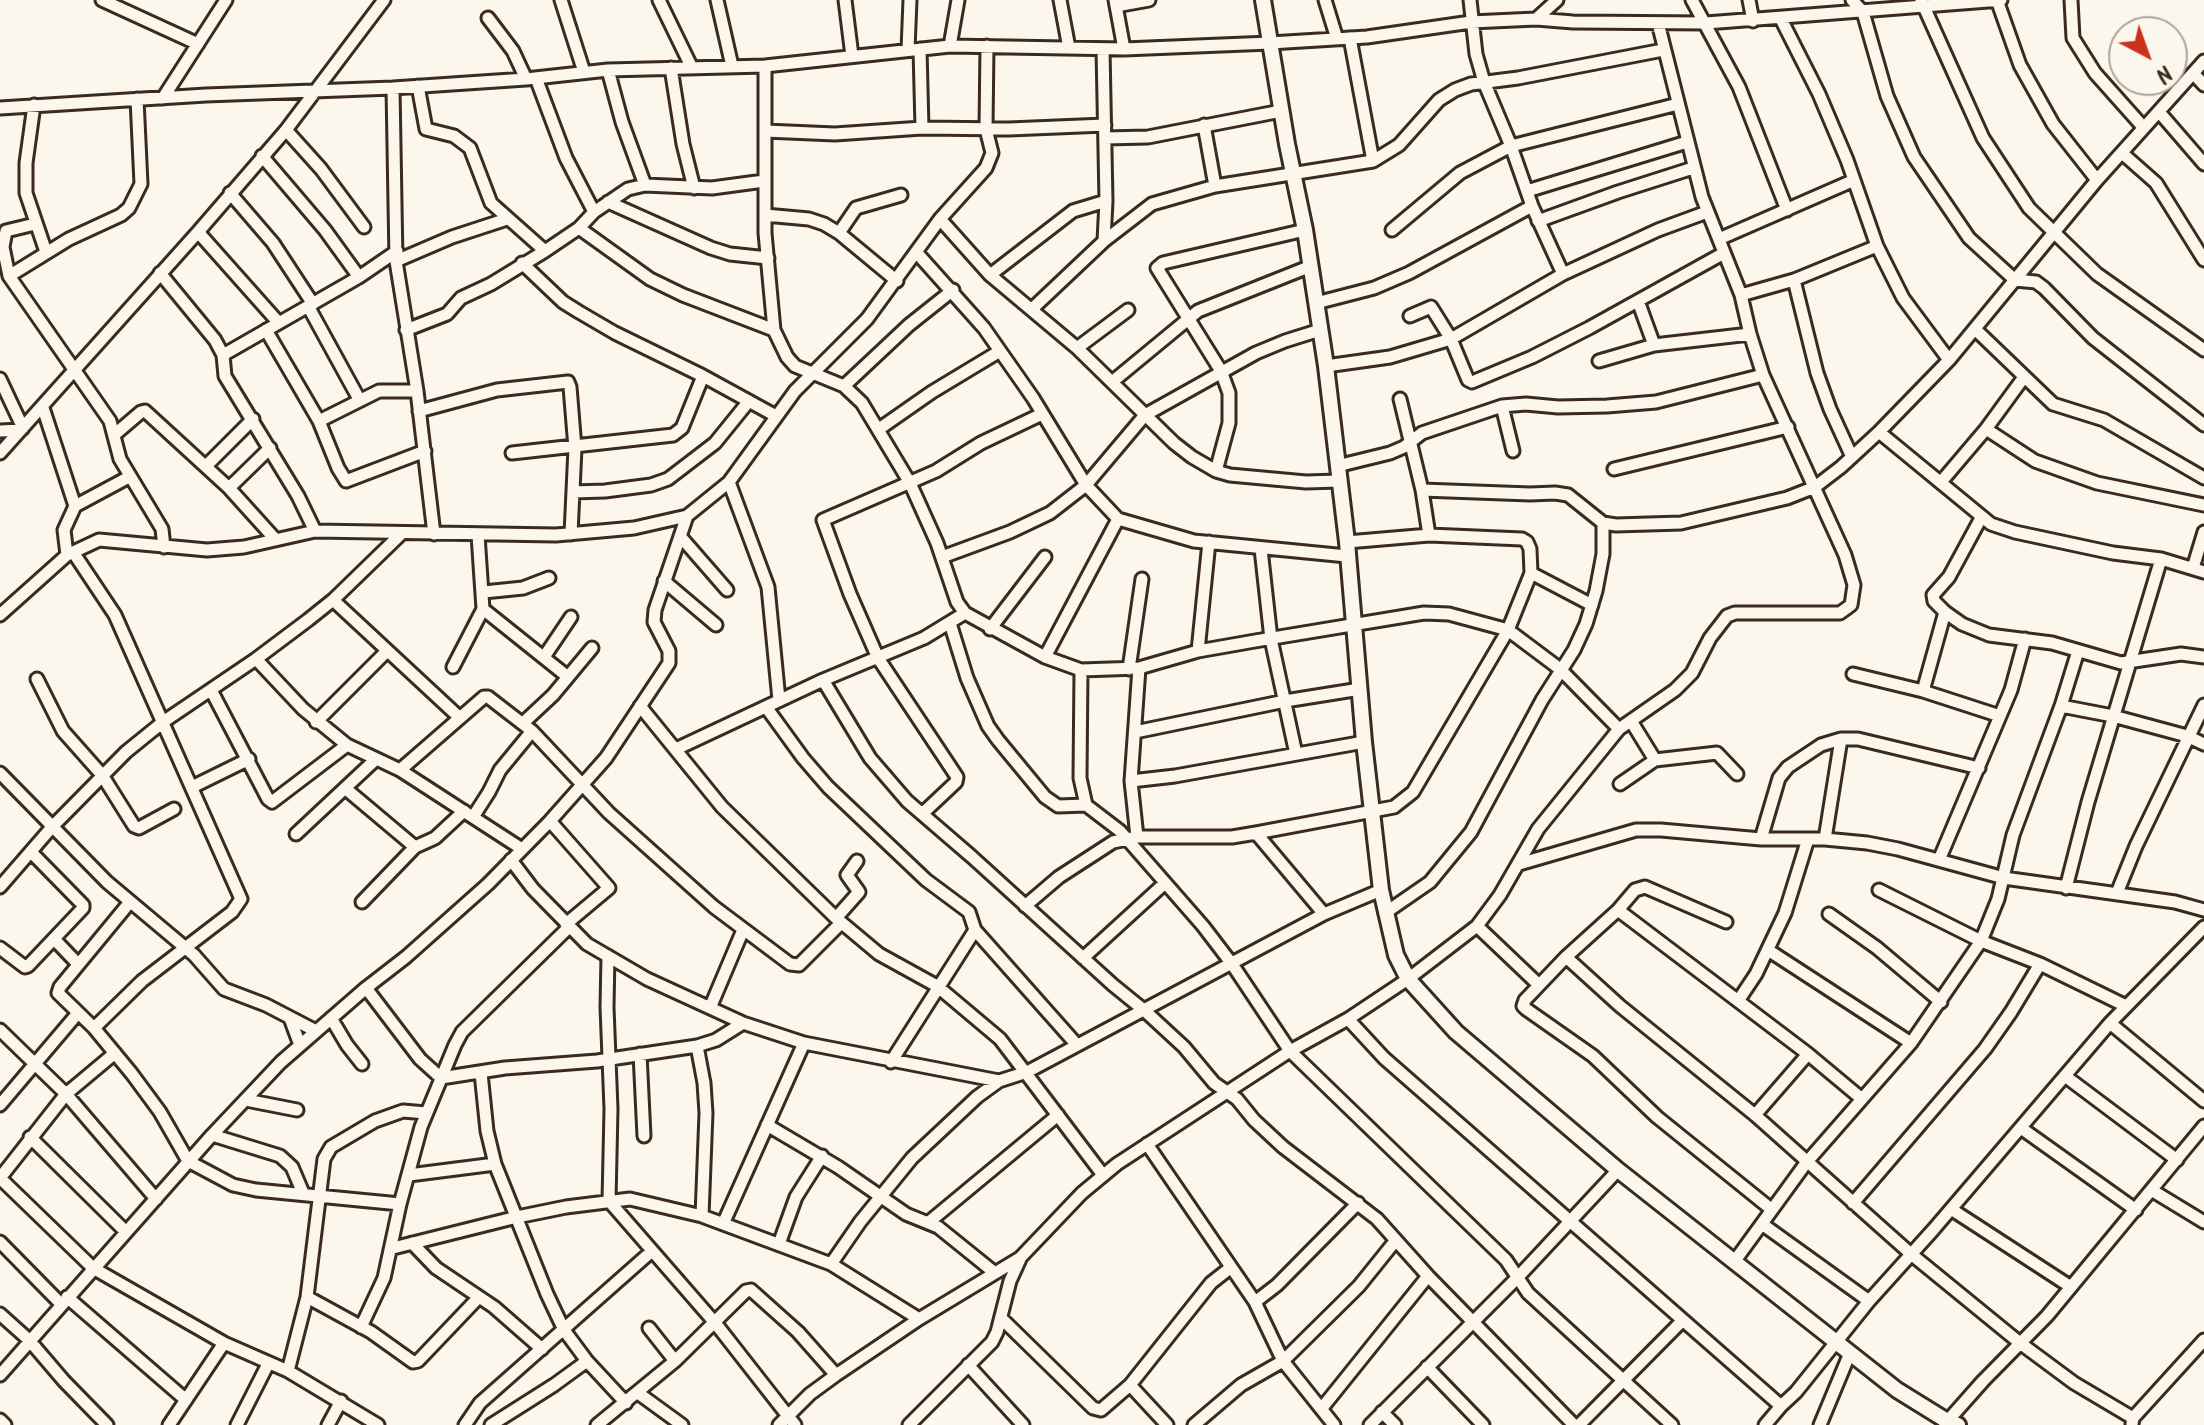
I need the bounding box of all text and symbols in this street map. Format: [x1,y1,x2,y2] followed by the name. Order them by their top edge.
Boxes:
[2108,16,2188,96] north arrow
[2146,55,2179,91] text: N

